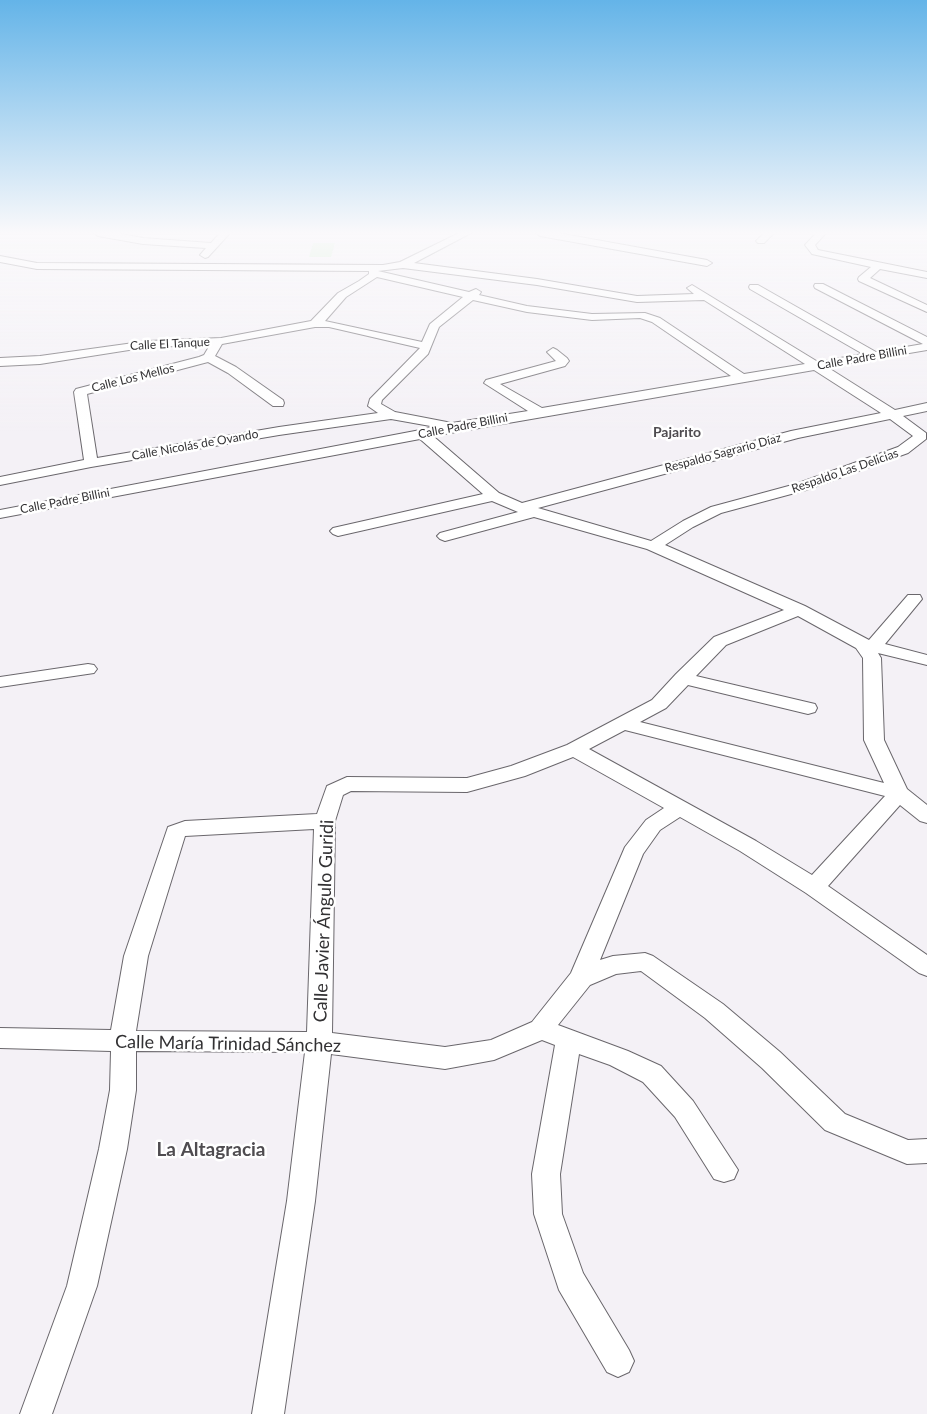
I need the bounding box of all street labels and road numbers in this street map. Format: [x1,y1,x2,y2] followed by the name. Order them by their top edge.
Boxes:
[130,335,210,353] street label: Calle El Tanque
[816,343,908,373] street label: Calle Padre Billini
[90,361,176,395] street label: Calle Los Mellos
[417,410,509,442] street label: Calle Padre Billini
[131,427,259,463] street label: Calle Nicolás de Ovando
[663,431,783,475] street label: Respaldo Sagrario Díaz
[790,446,900,496] street label: Respaldo Las Delicias
[19,485,111,517] street label: Calle Padre Billini
[310,819,338,1023] street label: Calle Javier Ángulo Guridi
[115,1031,341,1057] street label: Calle María Trinidad Sánchez

